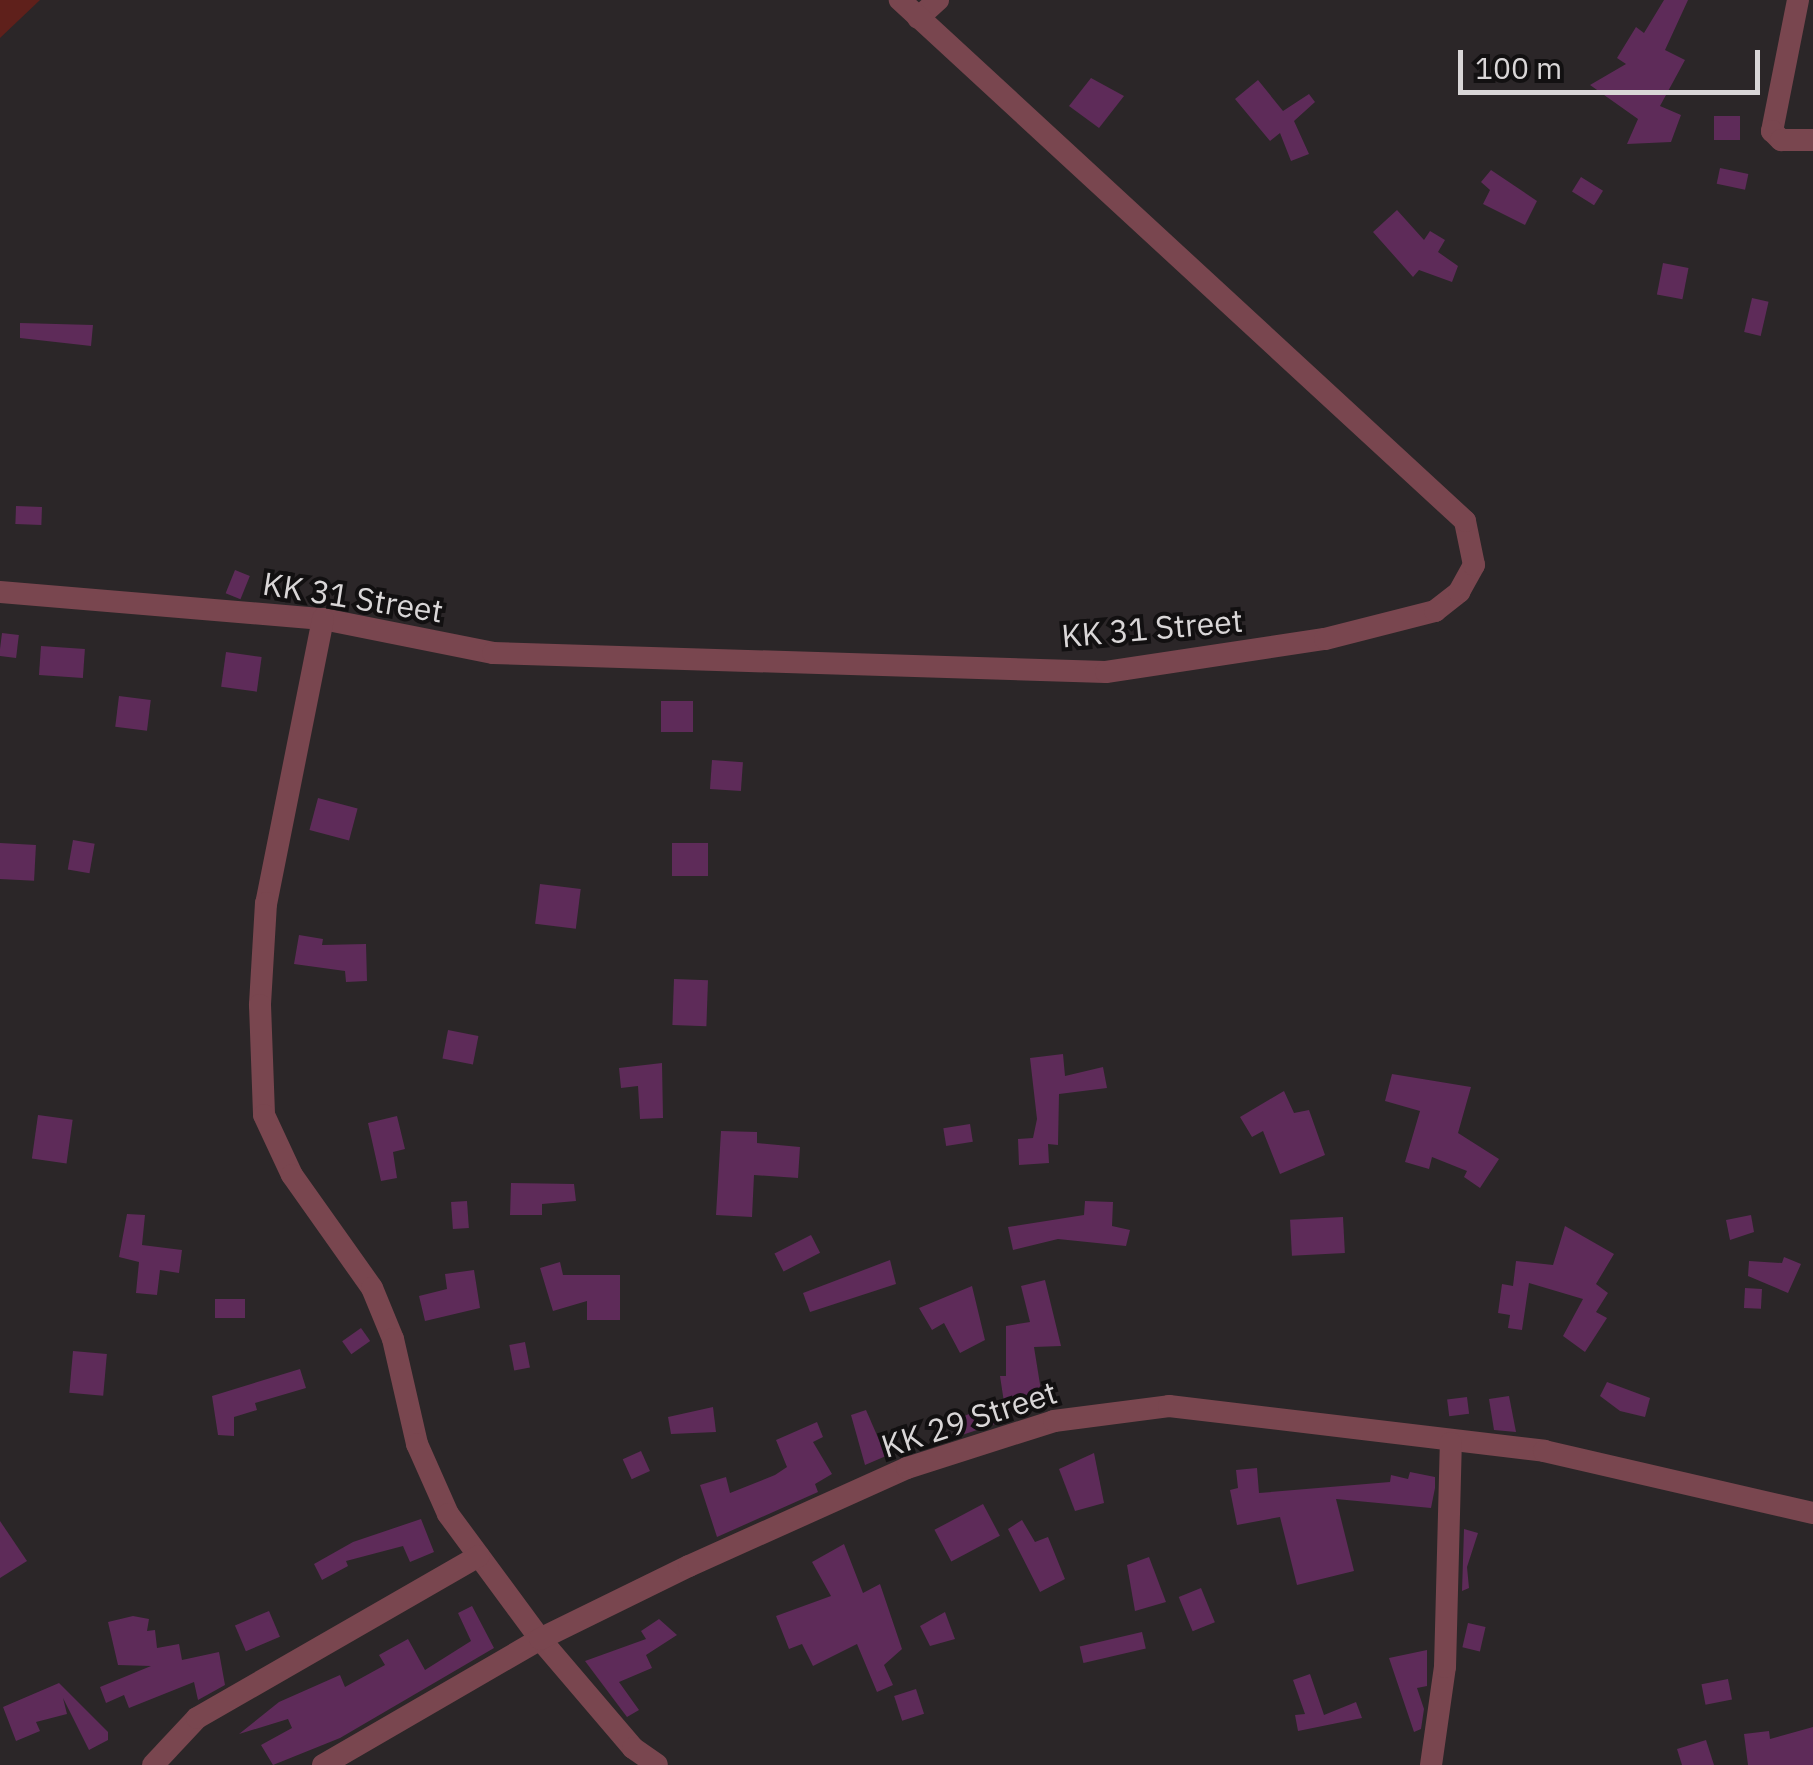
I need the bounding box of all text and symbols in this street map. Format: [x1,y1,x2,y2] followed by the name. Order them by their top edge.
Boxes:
[1463,30,1766,92] scale bar
[1475,48,1562,87] text: 100 m
[260,564,446,630] street label: KK 31 Street
[1060,601,1244,655] street label: KK 31 Street
[877,1373,1061,1465] street label: KK 29 Street

